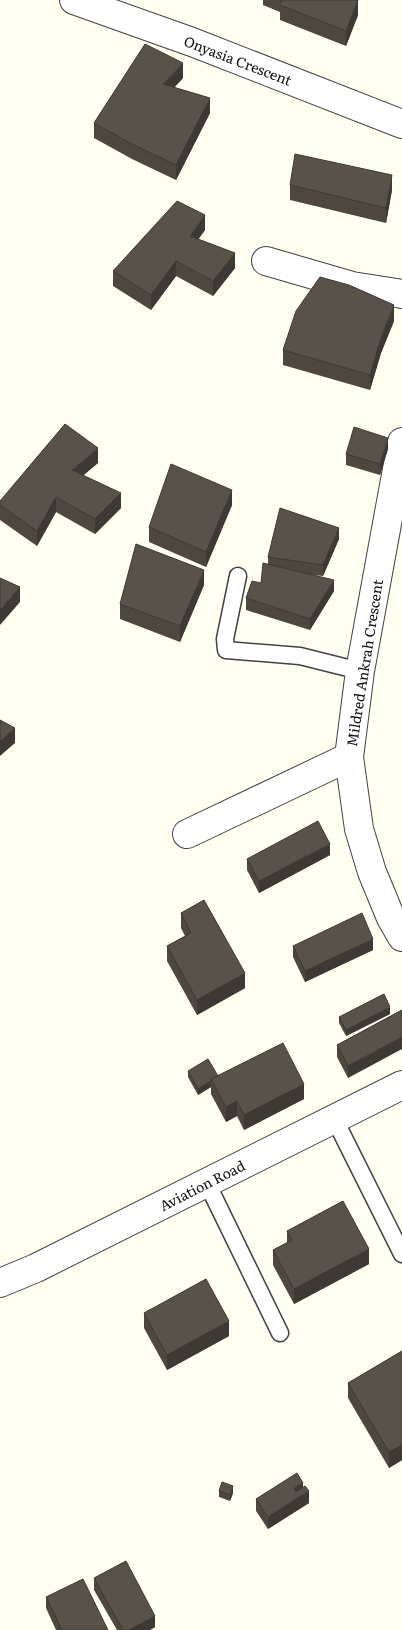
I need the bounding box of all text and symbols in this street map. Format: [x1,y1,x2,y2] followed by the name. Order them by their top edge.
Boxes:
[181,30,295,90] street label: Onyasia Crescent
[341,578,387,748] street label: Mildred Ankrah Crescent
[156,1155,249,1215] street label: Aviation Road

